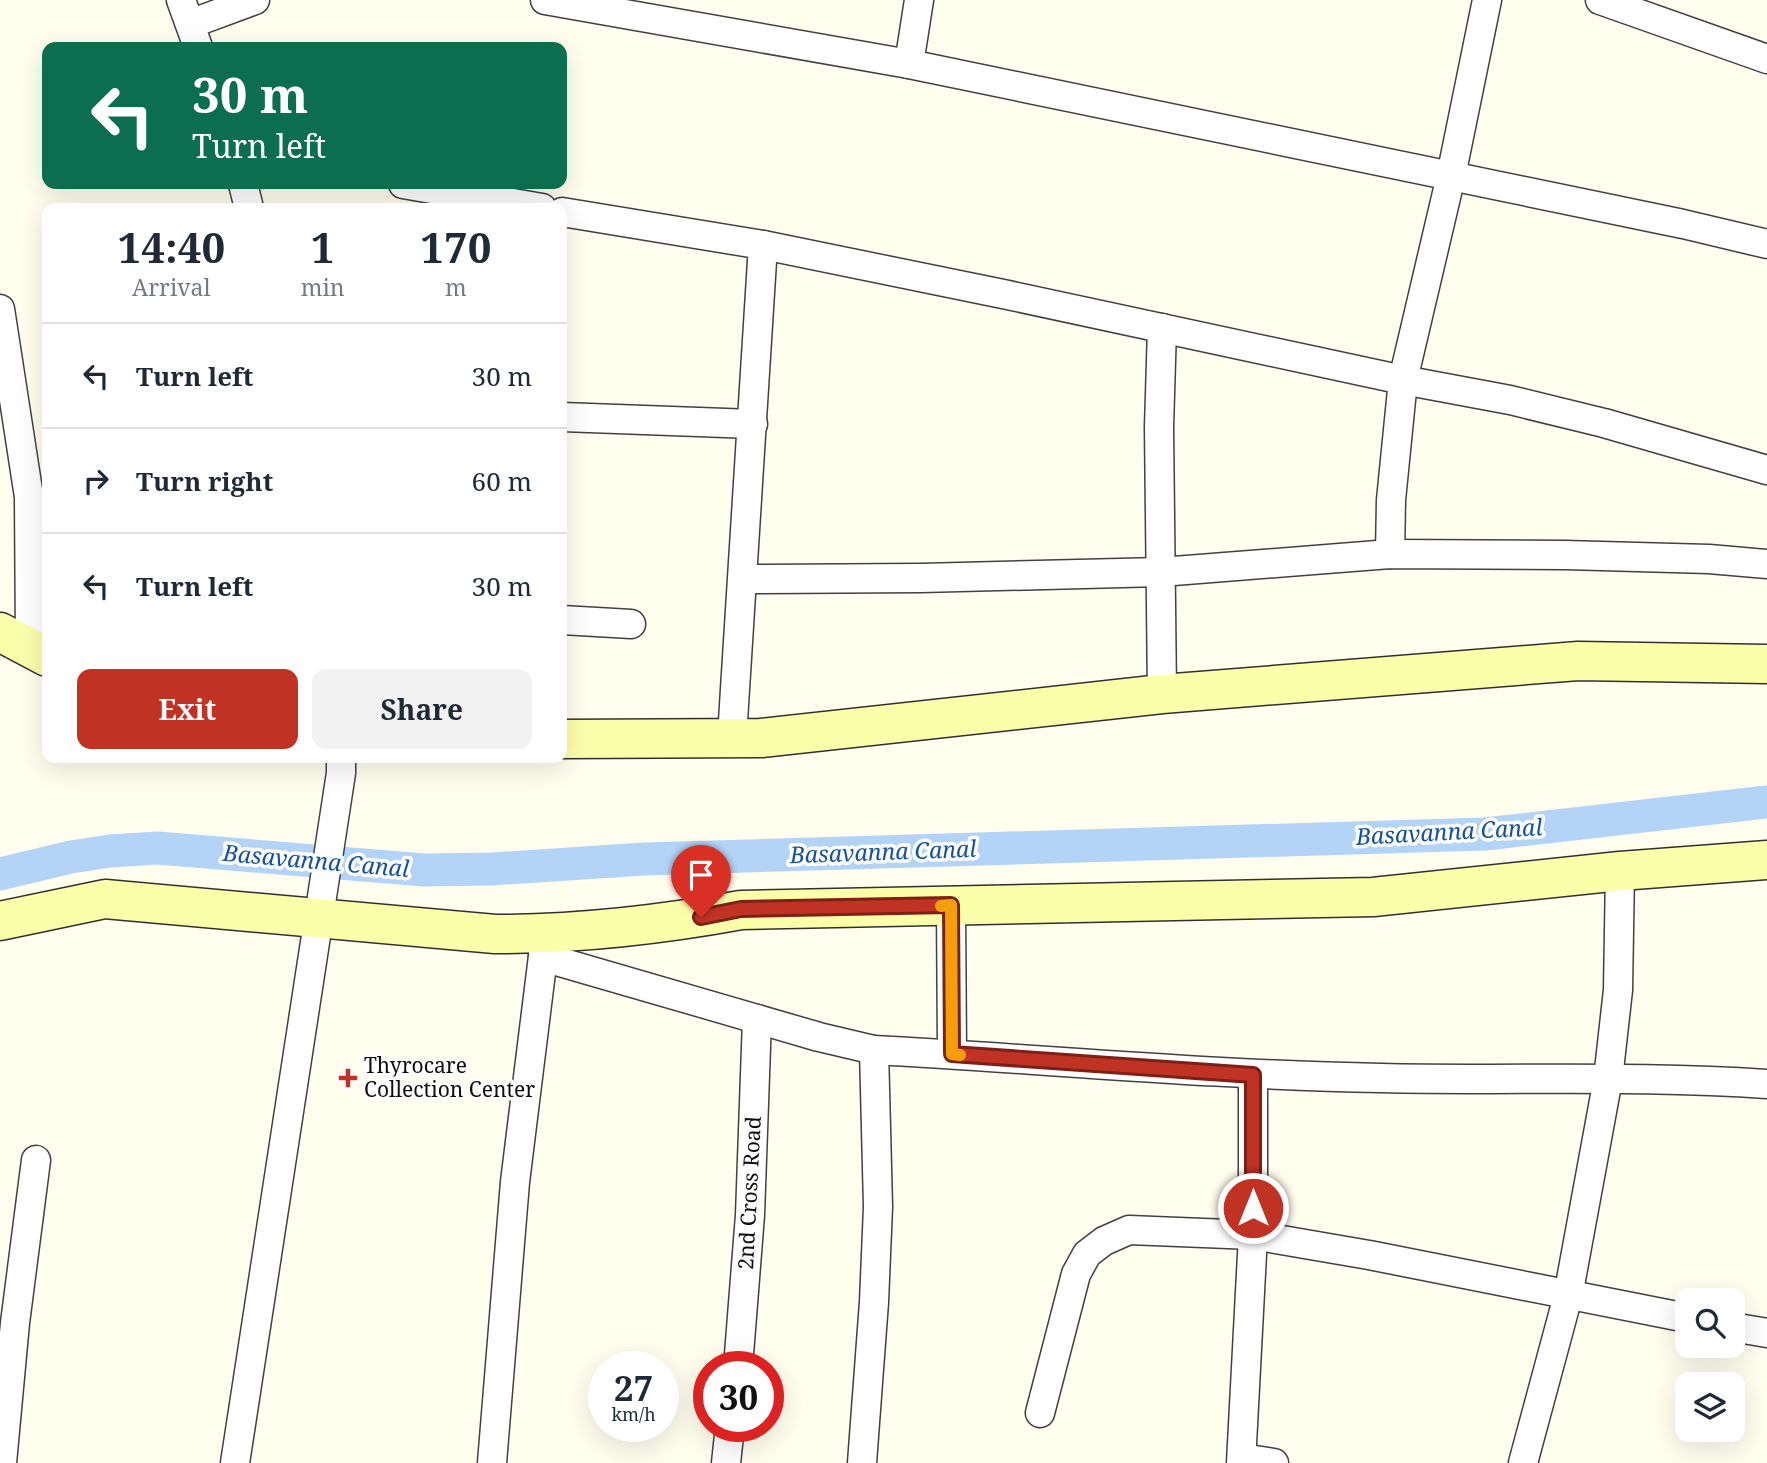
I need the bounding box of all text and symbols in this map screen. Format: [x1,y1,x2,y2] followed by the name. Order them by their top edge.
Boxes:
[192,61,308,127] text: 30 m
[77,70,168,161] icon: left
[192,124,326,167] text: Turn left
[118,218,225,275] text: 14:40
[311,218,335,275] text: 1
[420,218,491,275] text: 170
[132,271,211,303] text: Arrival
[301,271,345,303] text: min
[445,271,467,303] text: m
[77,357,115,395] icon: left
[136,358,253,394] text: Turn left
[472,358,532,394] text: 30 m
[77,462,115,500] icon: right
[136,463,273,499] text: Turn right
[472,463,532,499] text: 60 m
[77,567,115,605] icon: left
[136,568,253,604] text: Turn left
[472,568,532,604] text: 30 m
[77,669,298,749] button: Exit
[312,669,532,749] button: Share
[1354,810,1543,852] water label: Basavanna Canal
[788,832,977,870] water label: Basavanna Canal
[221,836,410,884] water label: Basavanna Canal
[671,845,731,917] pin
[682,856,720,894] icon: arrive
[364,1051,535,1103] place label: Thyrocare Collection Center
[338,1068,358,1088] marker: Thyrocare Collection Center
[731,1115,767,1270] street label: 2nd Cross Road
[1216,1171,1290,1245] position arrow
[1675,1288,1745,1442] map controls
[1675,1288,1745,1358] button: search
[693,1351,784,1442] speed limit sign: 30
[614,1364,653,1411] text: 27
[1675,1372,1745,1442] button: layers
[611,1402,656,1426] text: km/h

